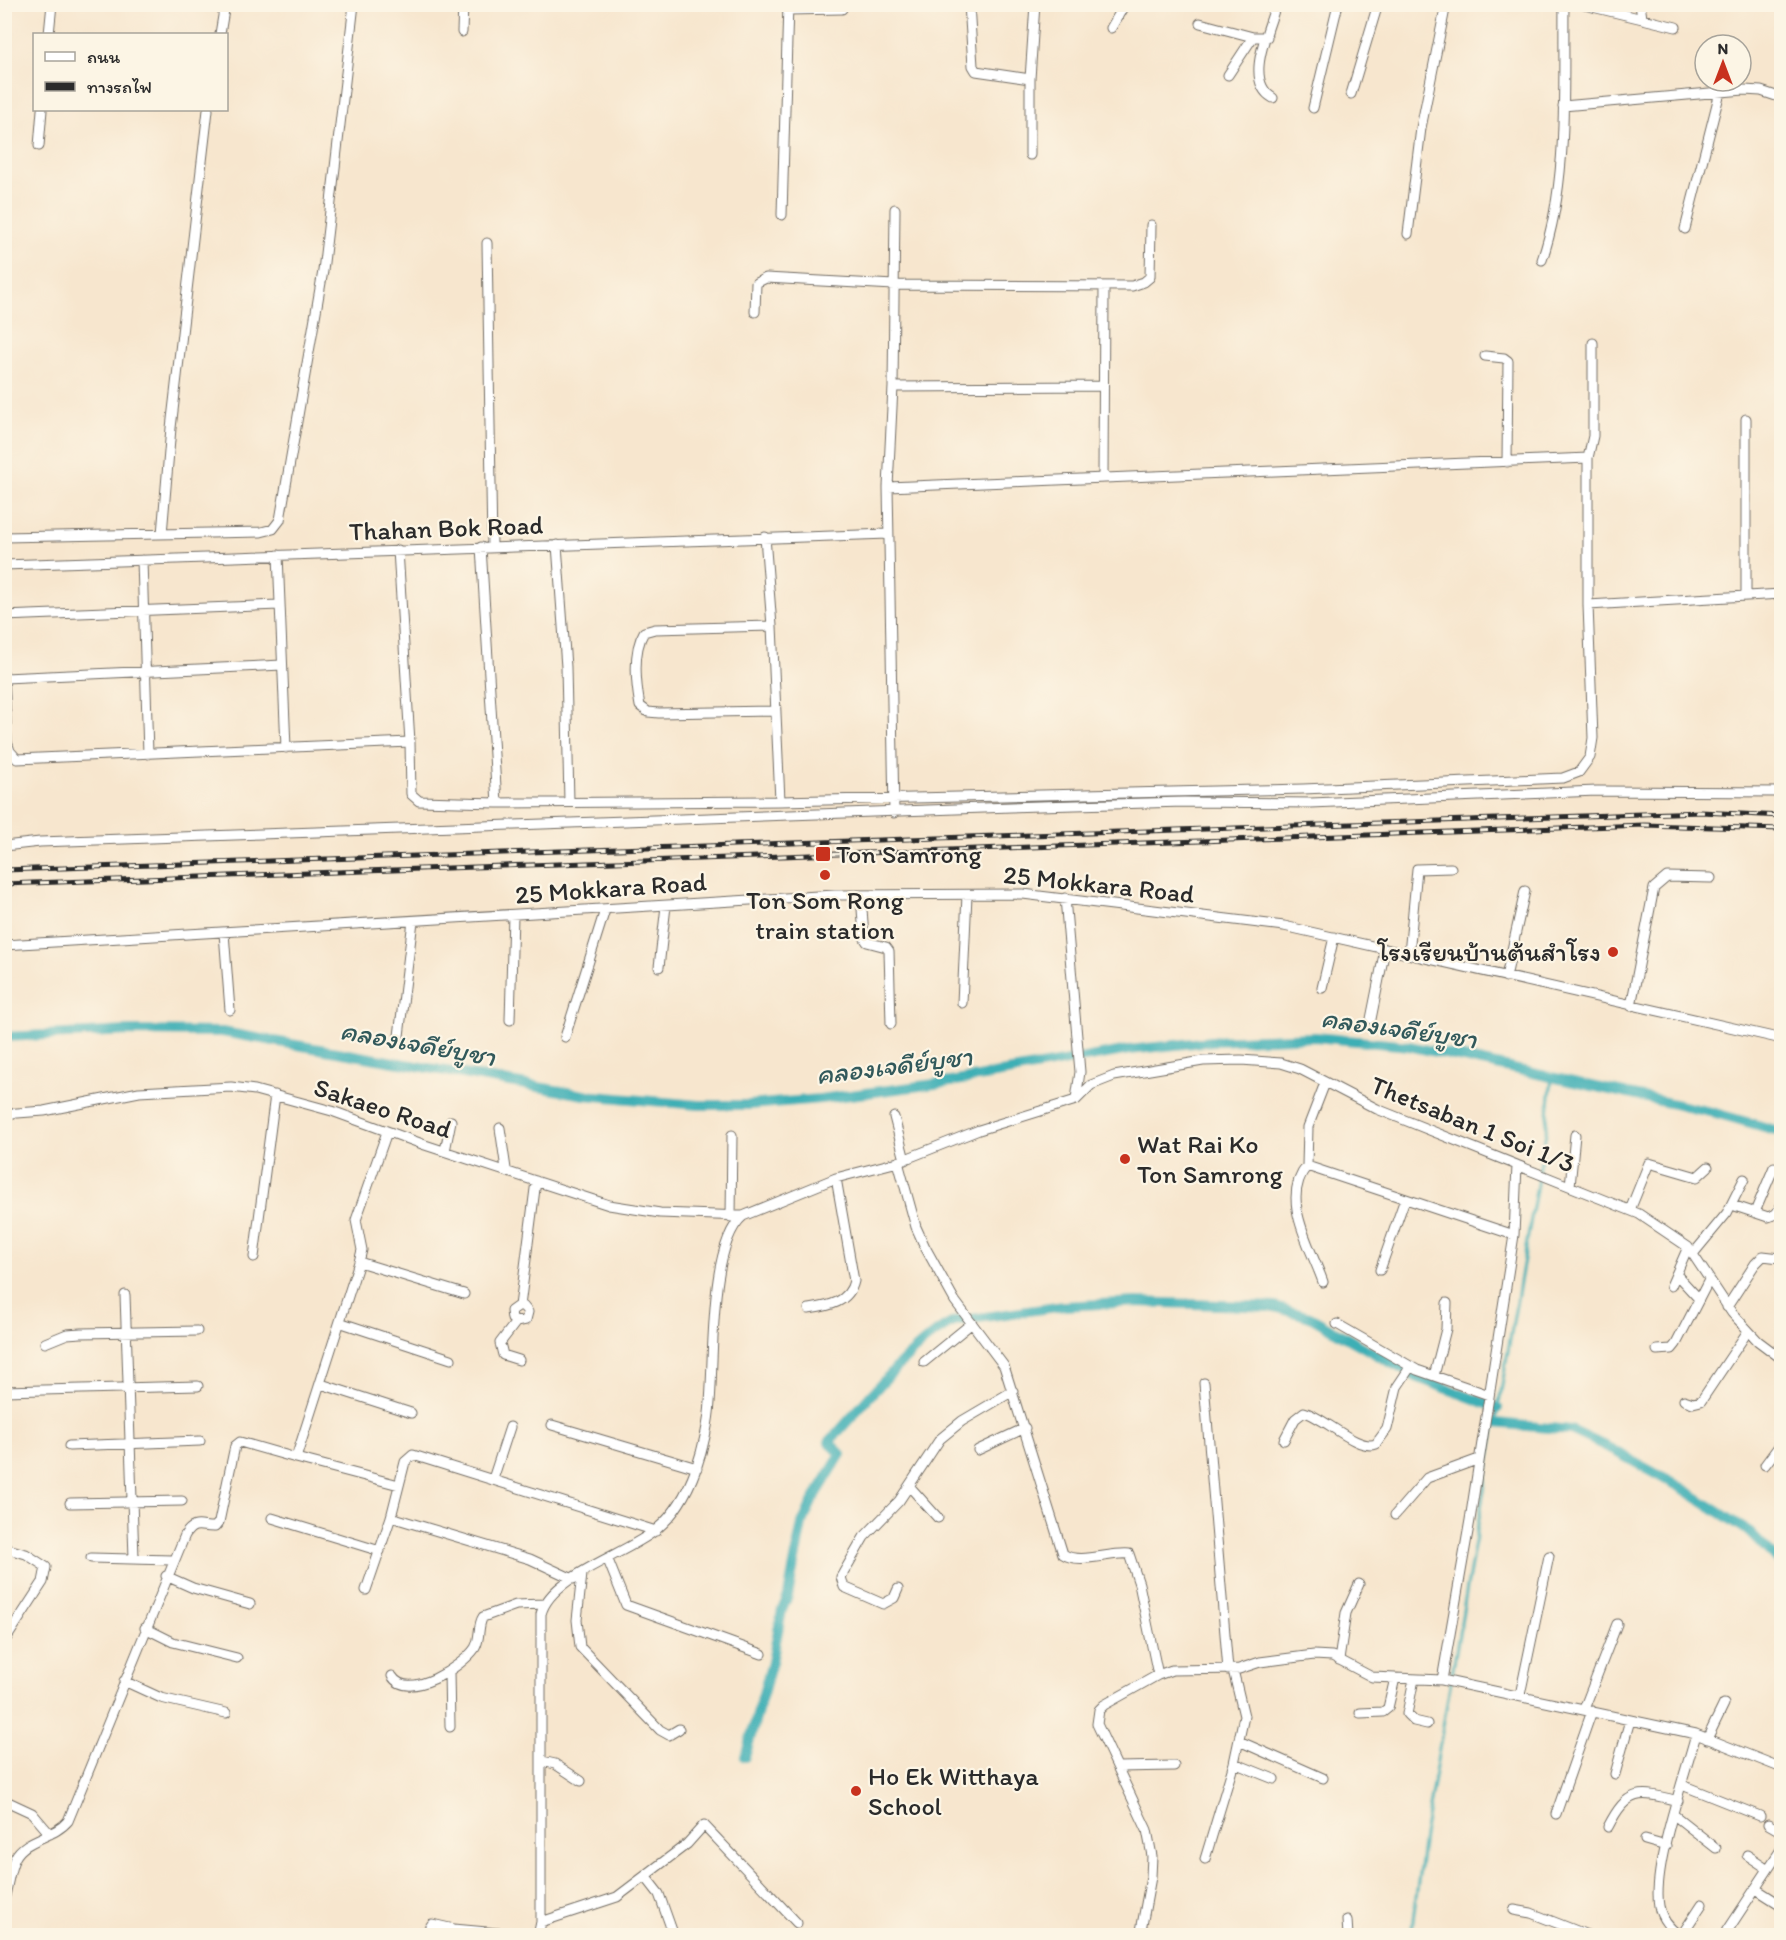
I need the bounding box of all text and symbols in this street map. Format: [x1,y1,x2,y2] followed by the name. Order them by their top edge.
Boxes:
[33,33,228,111] legend
[1693,33,1753,93] north arrow
[1718,39,1728,58] text: N
[87,46,121,68] text: ถนน
[87,76,152,98] text: ทางรถไฟ
[348,509,544,547] street label: Thahan Bok Road
[836,838,982,870] place label: Ton Samrong
[814,845,832,863] marker: Ton Samrong
[1002,858,1197,910] street label: 25 Mokkara Road
[514,865,709,911] street label: 25 Mokkara Road
[818,868,832,882] marker: Ton Som Rong train station
[746,884,905,946] place label: Ton Som Rong train station
[1376,936,1601,968] place label: โรงเรียนบ้านต้นสำโรง
[1606,945,1620,959] marker: โรงเรียนบ้านต้นสำโรง
[1319,1001,1480,1057] water label: คลองเจดีย์บูชา
[337,1013,499,1075] water label: คลองเจดีย์บูชา
[814,1039,975,1093] water label: คลองเจดีย์บูชา
[1366,1068,1580,1180] street label: Thetsaban 1 Soi 1/3
[310,1071,456,1145] street label: Sakaeo Road
[1137,1128,1283,1190] place label: Wat Rai Ko Ton Samrong
[1118,1152,1132,1166] marker: Wat Rai Ko Ton Samrong
[868,1760,1039,1822] place label: Ho Ek Witthaya School
[849,1784,863,1798] marker: Ho Ek Witthaya School

